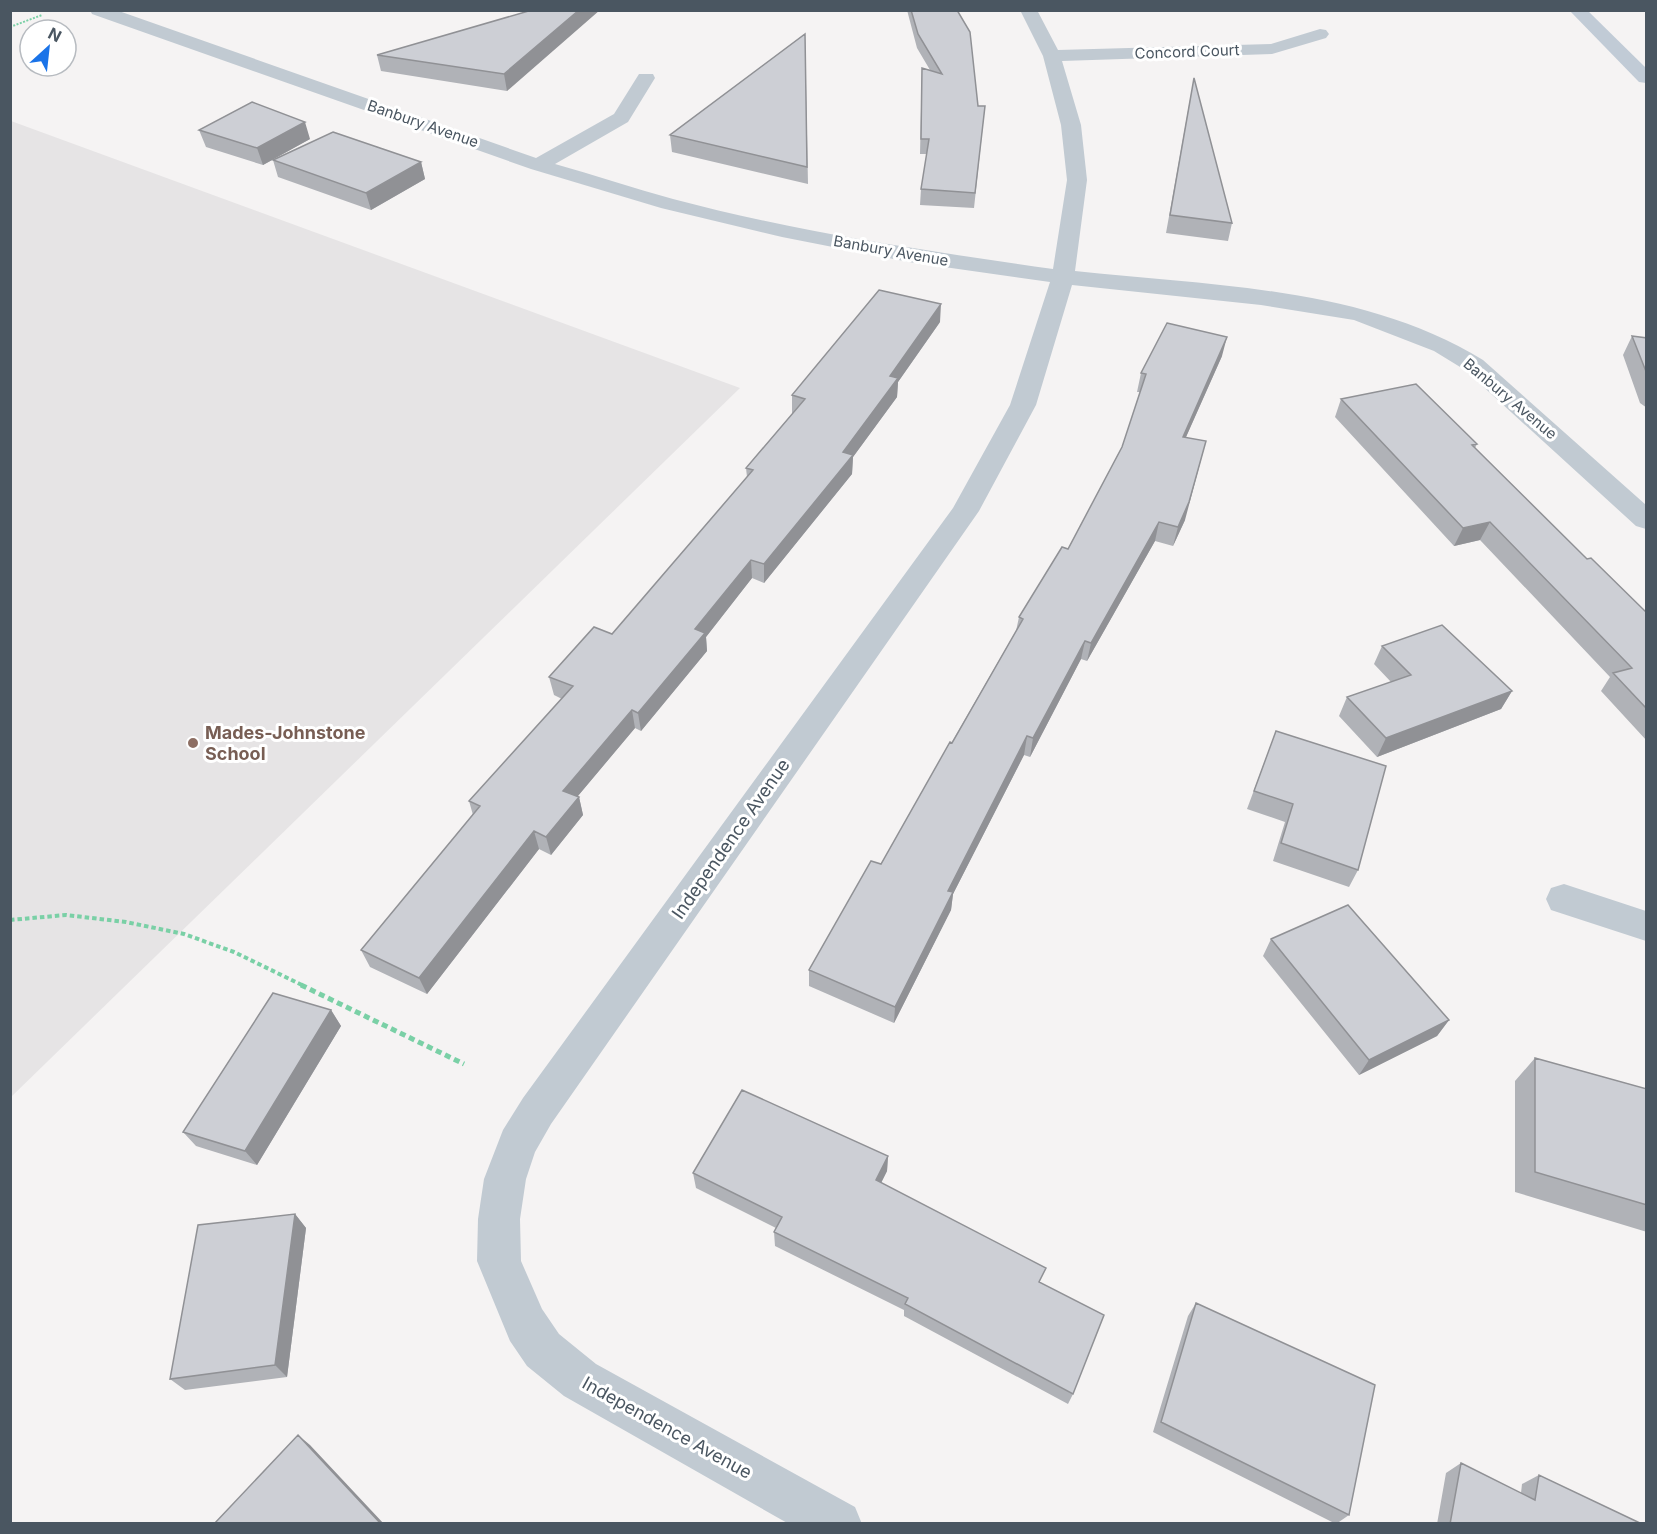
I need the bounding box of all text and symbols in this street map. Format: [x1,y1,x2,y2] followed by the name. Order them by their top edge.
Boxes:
[18,18,78,78] north arrow
[45,23,65,46] text: N
[1134,40,1240,63] street label: Concord Court
[365,96,481,151] street label: Banbury Avenue
[832,231,950,270] street label: Banbury Avenue
[1460,354,1561,443] street label: Banbury Avenue
[205,722,366,764] place label: Mades-Johnstone School
[186,736,200,750] marker: Mades-Johnstone School
[667,755,794,923] street label: Independence Avenue
[579,1372,756,1483] street label: Independence Avenue

